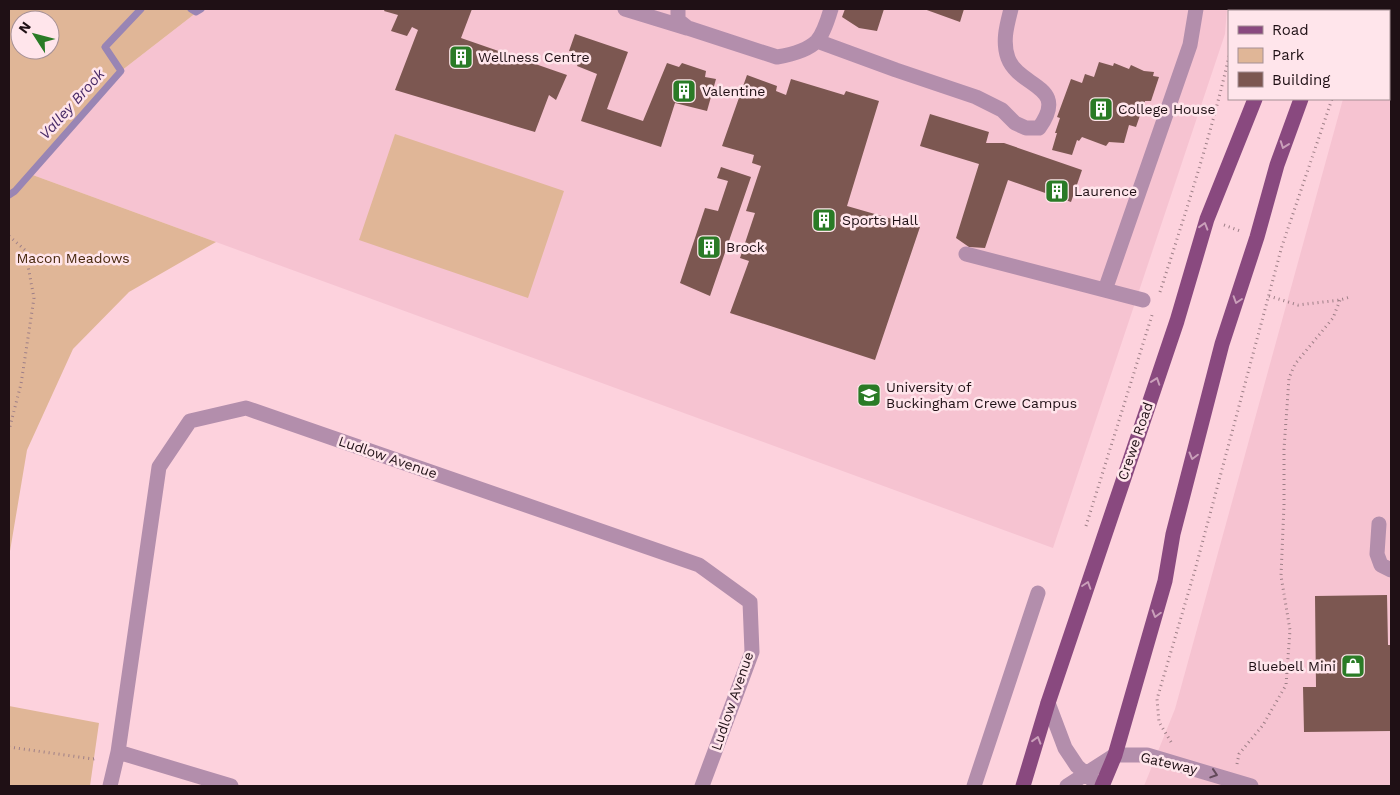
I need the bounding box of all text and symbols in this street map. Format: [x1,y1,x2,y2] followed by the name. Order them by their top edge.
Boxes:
[10,10,60,60] north arrow
[1228,10,1390,100] legend
[15,18,34,36] text: N
[1272,21,1309,39] text: Road
[448,44,474,70] building icon: Wellness Centre
[1272,46,1305,64] text: Park
[478,49,590,65] place label: Wellness Centre
[36,64,109,143] water label: Valley Brook
[1272,71,1330,89] text: Building
[671,78,697,104] building icon: Valentine
[702,83,765,99] place label: Valentine
[1088,96,1114,122] building icon: College House
[1118,101,1216,117] place label: College House
[1280,140,1290,148] one-way arrow
[1044,178,1070,204] building icon: Laurence
[1074,183,1137,199] place label: Laurence
[811,207,837,233] building icon: Sports Hall
[842,212,919,228] place label: Sports Hall
[1199,223,1209,231] one-way arrow
[696,234,722,260] building icon: Brock
[726,239,765,255] place label: Brock
[16,250,130,266] park label: Macon Meadows
[1232,295,1242,304] one-way arrow
[1150,378,1160,386] one-way arrow
[886,379,1077,411] place label: University of Buckingham Crewe Campus
[856,382,882,408] school or university icon: University of Buckingham Crewe Campus
[1114,400,1156,482] street label: Crewe Road
[337,433,439,481] street label: Ludlow Avenue
[1188,452,1199,461] one-way arrow
[1081,581,1091,590] one-way arrow
[1151,610,1161,618] one-way arrow
[708,650,756,752] street label: Ludlow Avenue
[1340,653,1366,679] shop icon: Bluebell Mini
[1248,658,1336,674] place label: Bluebell Mini
[1031,736,1041,744] one-way arrow
[1139,749,1200,777] street label: Gateway
[1209,769,1217,779] one-way arrow

